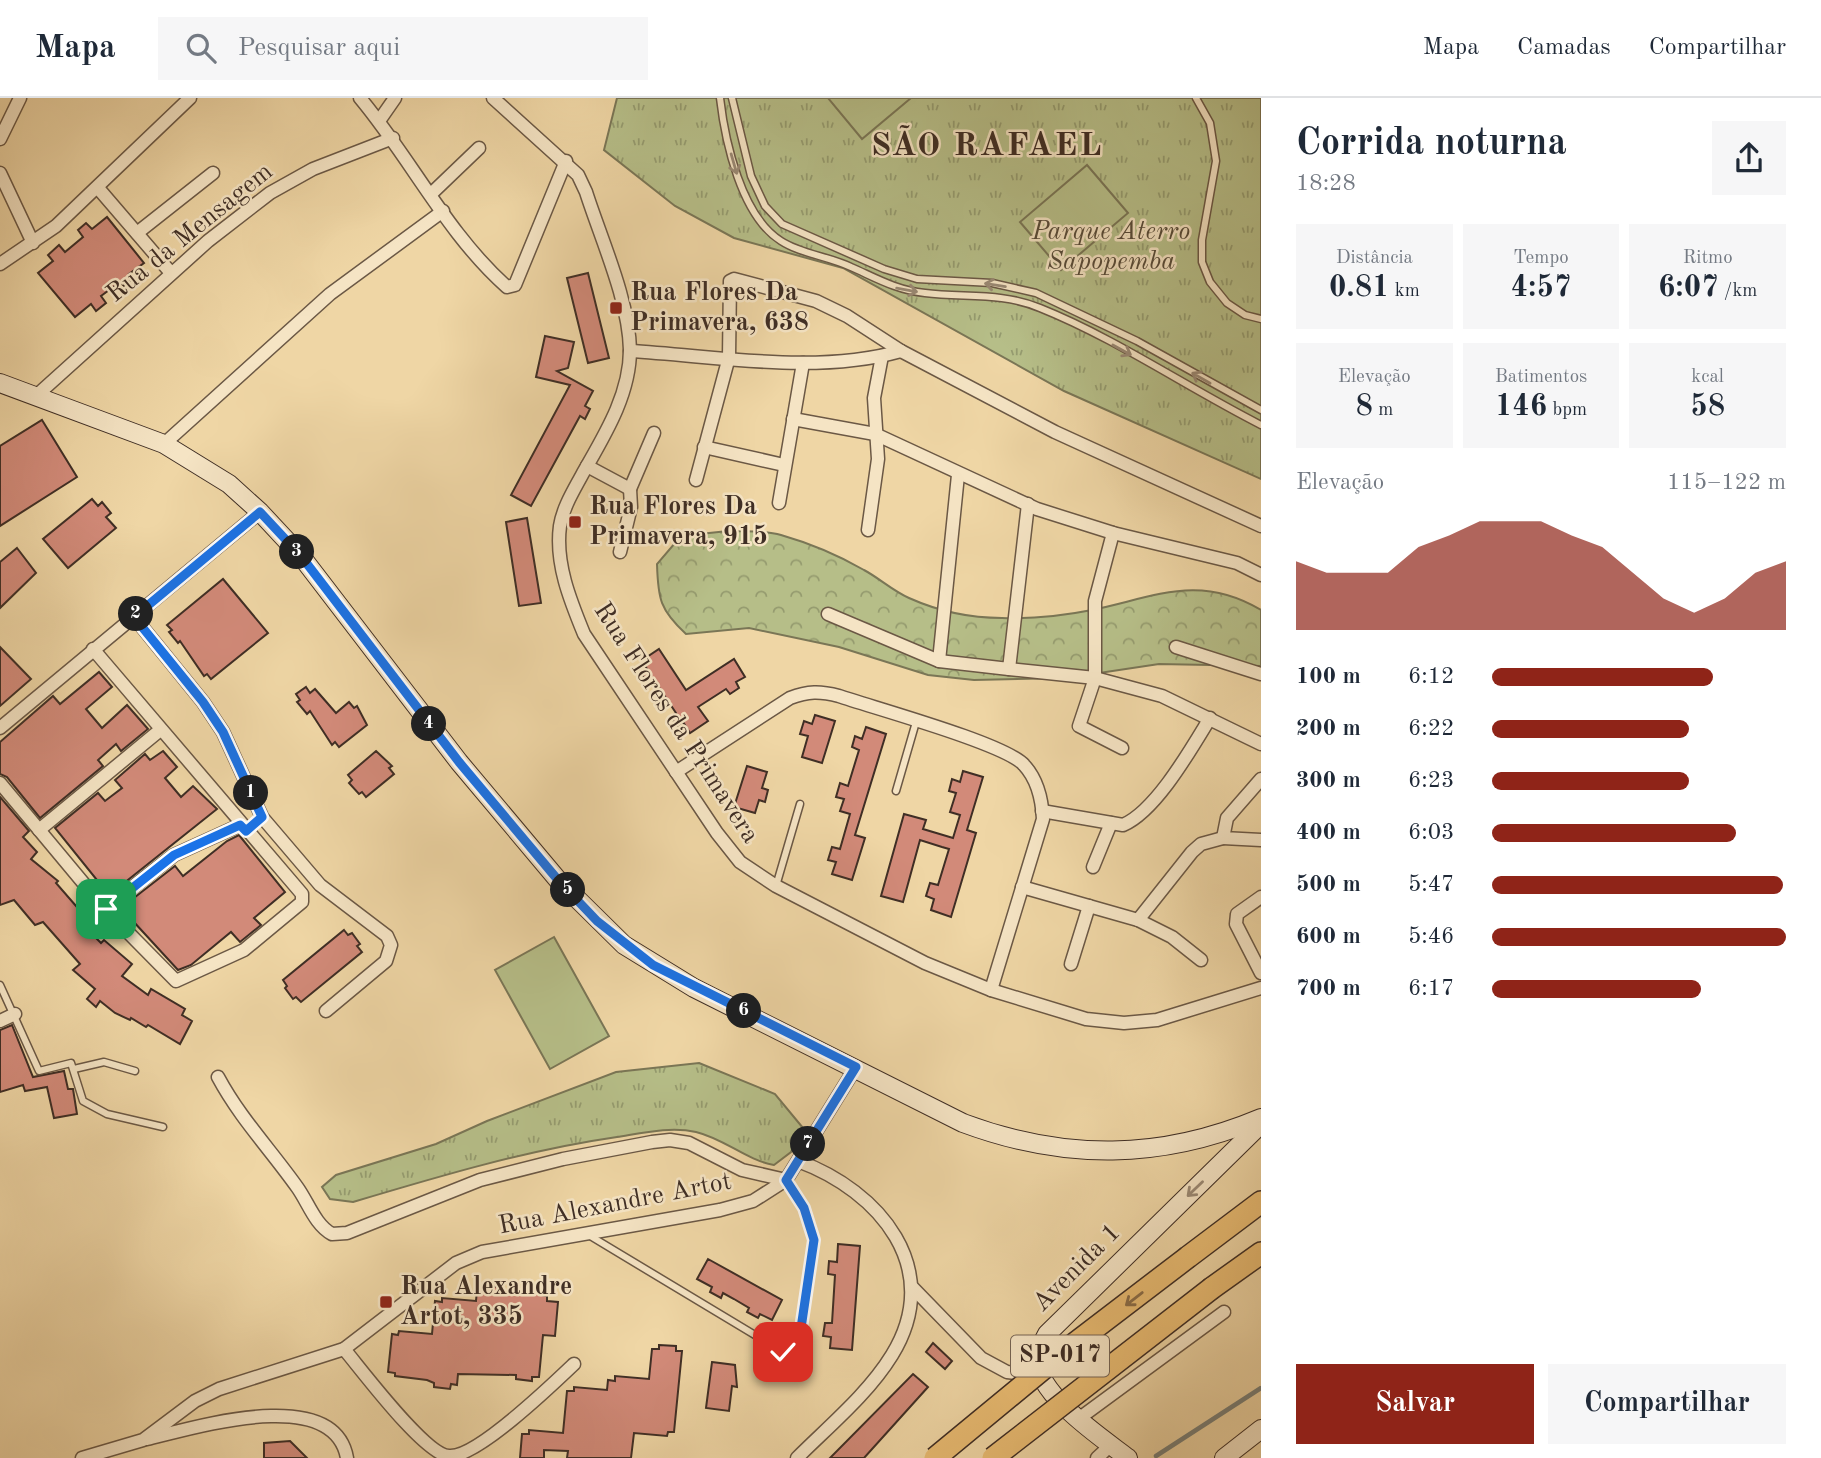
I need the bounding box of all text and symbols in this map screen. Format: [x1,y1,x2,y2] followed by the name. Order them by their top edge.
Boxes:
[158,17,648,80] search box
[182,29,220,67] icon: search
[35,32,116,65] text: Mapa
[238,35,400,61] text: Pesquisar aqui
[1423,36,1479,60] text: Mapa
[1517,36,1611,60] text: Camadas
[1649,36,1786,60] text: Compartilhar
[1712,121,1786,195] button: share
[871,125,1103,163] district label: SÃO RAFAEL
[1296,125,1567,163] text: Corrida noturna
[729,153,742,175] one-way arrow
[102,158,278,308] street label: Rua da Mensagem
[1296,172,1356,195] text: 18:28
[1031,219,1190,275] park label: Parque Aterro Sapopemba
[1336,249,1413,268] text: Distância
[1513,249,1569,268] text: Tempo
[1683,249,1733,268] text: Ritmo
[1329,273,1389,303] text: 0.81
[1511,273,1571,303] text: 4:57
[1658,273,1719,303] text: 6:07
[984,278,1007,291] one-way arrow
[630,280,809,336] place label: Rua Flores Da Primavera, 638
[1389,282,1420,301] text: km
[1719,282,1757,301] text: /km
[895,284,918,297] one-way arrow
[608,300,624,316] marker: Rua Flores Da Primavera, 638
[1111,344,1132,357] one-way arrow
[1338,368,1411,387] text: Elevação
[1495,368,1587,387] text: Batimentos
[1691,368,1724,387] text: kcal
[1191,371,1211,385] one-way arrow
[1355,392,1373,422] text: 8
[1495,392,1547,422] text: 146
[1690,392,1725,422] text: 58
[1373,401,1393,420] text: m
[1547,401,1587,420] text: bpm
[1296,471,1384,494] text: Elevação
[1667,471,1786,494] text: 115–122 m
[589,494,768,550] place label: Rua Flores Da Primavera, 915
[567,514,583,530] marker: Rua Flores Da Primavera, 915
[280,534,314,570] pin: 3
[291,542,302,561] text: 3
[118,596,154,632] pin: 2
[589,598,764,848] street label: Rua Flores da Primavera
[130,604,141,623] text: 2
[1296,665,1361,688] text: 100 m
[1408,665,1454,688] text: 6:12
[412,706,446,742] pin: 4
[423,714,434,733] text: 4
[1296,717,1361,740] text: 200 m
[1408,717,1454,740] text: 6:22
[1296,769,1361,792] text: 300 m
[1408,769,1454,792] text: 6:23
[233,776,268,810] pin: 1
[245,783,256,802] text: 1
[1296,821,1361,844] text: 400 m
[1408,821,1454,844] text: 6:03
[550,872,586,908] pin: 5
[1296,873,1361,896] text: 500 m
[1408,873,1454,896] text: 5:47
[76,879,136,939] pin
[562,880,573,899] text: 5
[87,890,125,928] icon: arrive
[1296,925,1361,948] text: 600 m
[1408,925,1454,948] text: 5:46
[1296,977,1361,1000] text: 700 m
[1408,977,1454,1000] text: 6:17
[726,993,762,1028] pin: 6
[738,1001,749,1020] text: 6
[790,1126,826,1162] pin: 7
[802,1134,813,1153] text: 7
[496,1169,734,1239] street label: Rua Alexandre Artot
[1186,1181,1203,1198] one-way arrow
[1028,1219,1126,1317] street label: Avenida 1
[400,1274,572,1330] place label: Rua Alexandre Artot, 335
[1125,1291,1143,1306] one-way arrow
[378,1294,394,1310] marker: Rua Alexandre Artot, 335
[753,1322,813,1382] pin
[764,1333,802,1371] icon: check
[1011,1336,1109,1376] road number: SP-017
[1296,1364,1534,1444] button: Salvar
[1548,1364,1786,1444] button: Compartilhar

